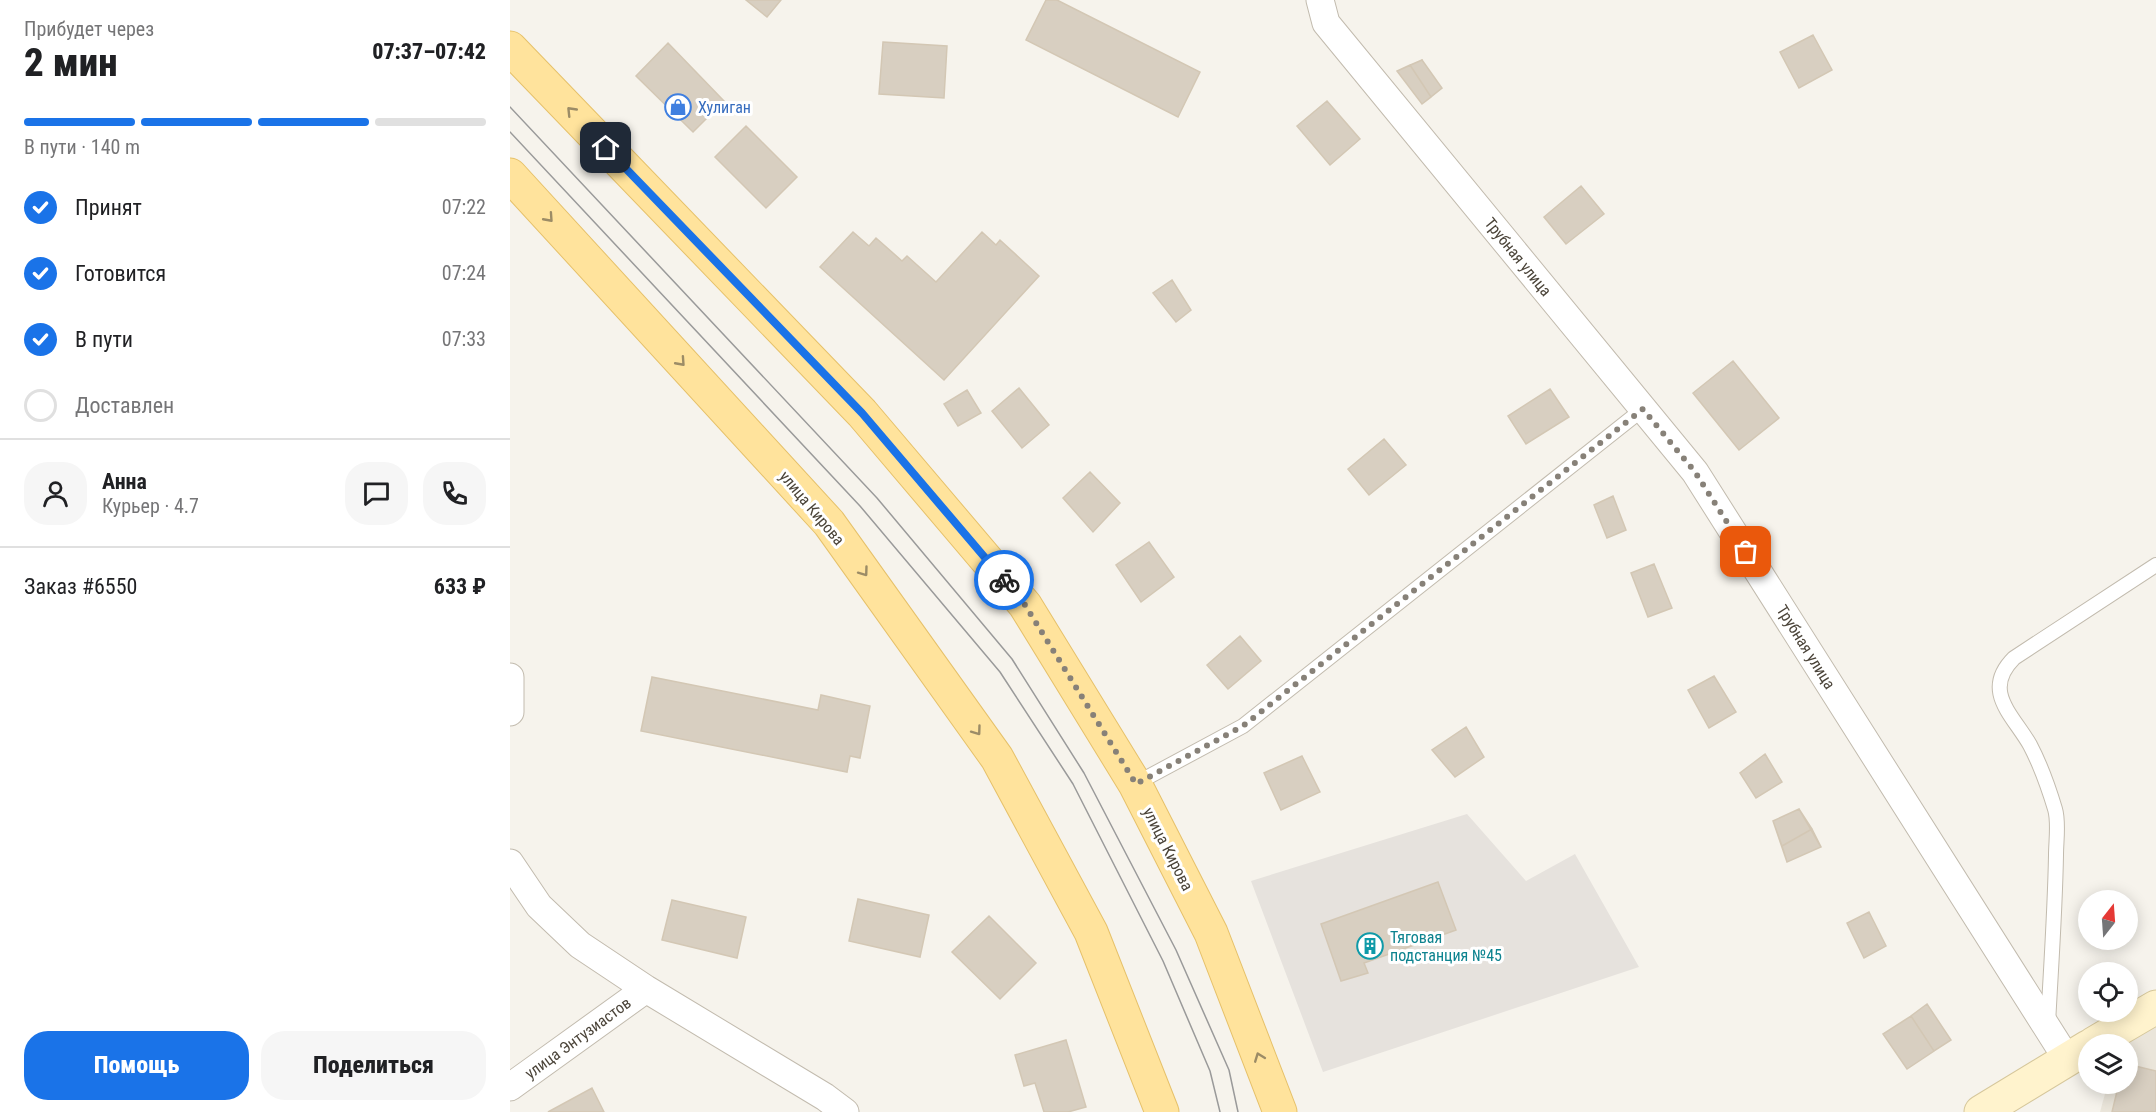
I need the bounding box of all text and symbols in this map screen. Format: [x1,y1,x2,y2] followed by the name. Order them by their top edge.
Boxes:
[24,17,154,41] text: Прибудет через
[372,39,486,64] text: 07:37–07:42
[24,40,118,86] text: 2 мин
[663,92,693,122] shop icon: Хулиган
[698,98,751,117] place label: Хулиган
[567,108,578,119] one-way arrow
[580,122,631,173] pin
[589,131,622,164] icon: home
[24,135,140,159] text: В пути · 140 m
[24,191,57,224] icon: check
[75,195,142,220] text: Принят
[442,195,486,219] text: 07:22
[542,211,553,222] one-way arrow
[1481,214,1555,300] street label: Трубная улица
[24,257,57,290] icon: check
[75,261,166,286] text: Готовится
[442,261,486,285] text: 07:24
[24,323,57,356] icon: check
[75,327,133,352] text: В пути
[442,327,486,351] text: 07:33
[674,355,685,366] one-way arrow
[75,393,174,418] text: Доставлен
[24,462,87,525] button: person
[345,462,408,525] button: chat
[423,462,486,525] button: phone
[775,467,849,549] street label: улица Кирова
[102,469,147,494] text: Анна
[102,494,199,518] text: Курьер · 4.7
[1720,526,1771,577] pin
[1729,535,1762,568] icon: bag
[974,550,1034,610] courier
[988,564,1021,597] icon: bike
[857,566,868,577] one-way arrow
[24,574,137,599] text: Заказ #6550
[434,574,486,599] text: 633 ₽
[1773,601,1839,693] street label: Трубная улица
[970,724,981,735] one-way arrow
[1139,804,1197,894] street label: улица Кирова
[2078,890,2138,950] north arrow
[2078,890,2138,1094] map controls
[1390,928,1502,965] place label: Тяговая подстанция №45
[1355,931,1385,961] building icon: Тяговая подстанция №45
[2078,962,2138,1022] button: locate
[521,993,635,1083] street label: улица Энтузиастов
[24,1031,249,1100] button: Помощь
[261,1031,486,1100] button: Поделиться
[2078,1034,2138,1094] button: layers
[1254,1053,1266,1064] one-way arrow

